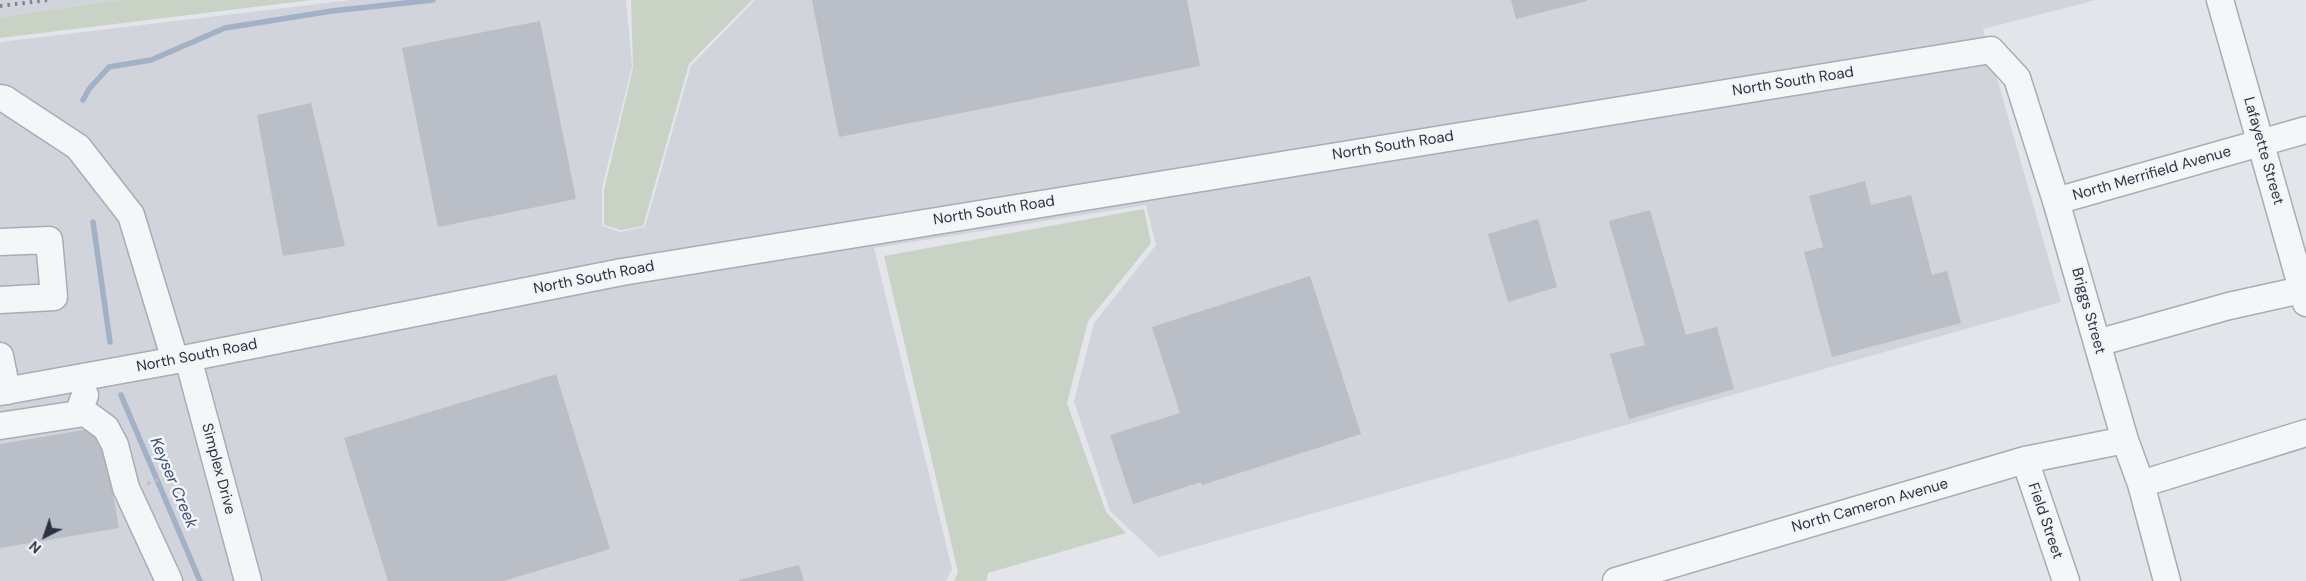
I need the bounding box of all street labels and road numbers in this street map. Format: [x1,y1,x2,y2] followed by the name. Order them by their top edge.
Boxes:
[1731,63,1855,101] street label: North South Road
[2239,95,2287,207] street label: Lafayette Street
[1331,127,1455,165] street label: North South Road
[2071,143,2233,205] street label: North Merrifield Avenue
[932,192,1056,230] street label: North South Road
[532,257,656,299] street label: North South Road
[2067,266,2109,356] street label: Briggs Street
[135,335,259,377] street label: North South Road
[197,422,239,516] street label: Simplex Drive
[1790,475,1950,537] street label: North Cameron Avenue
[2024,481,2066,561] street label: Field Street

